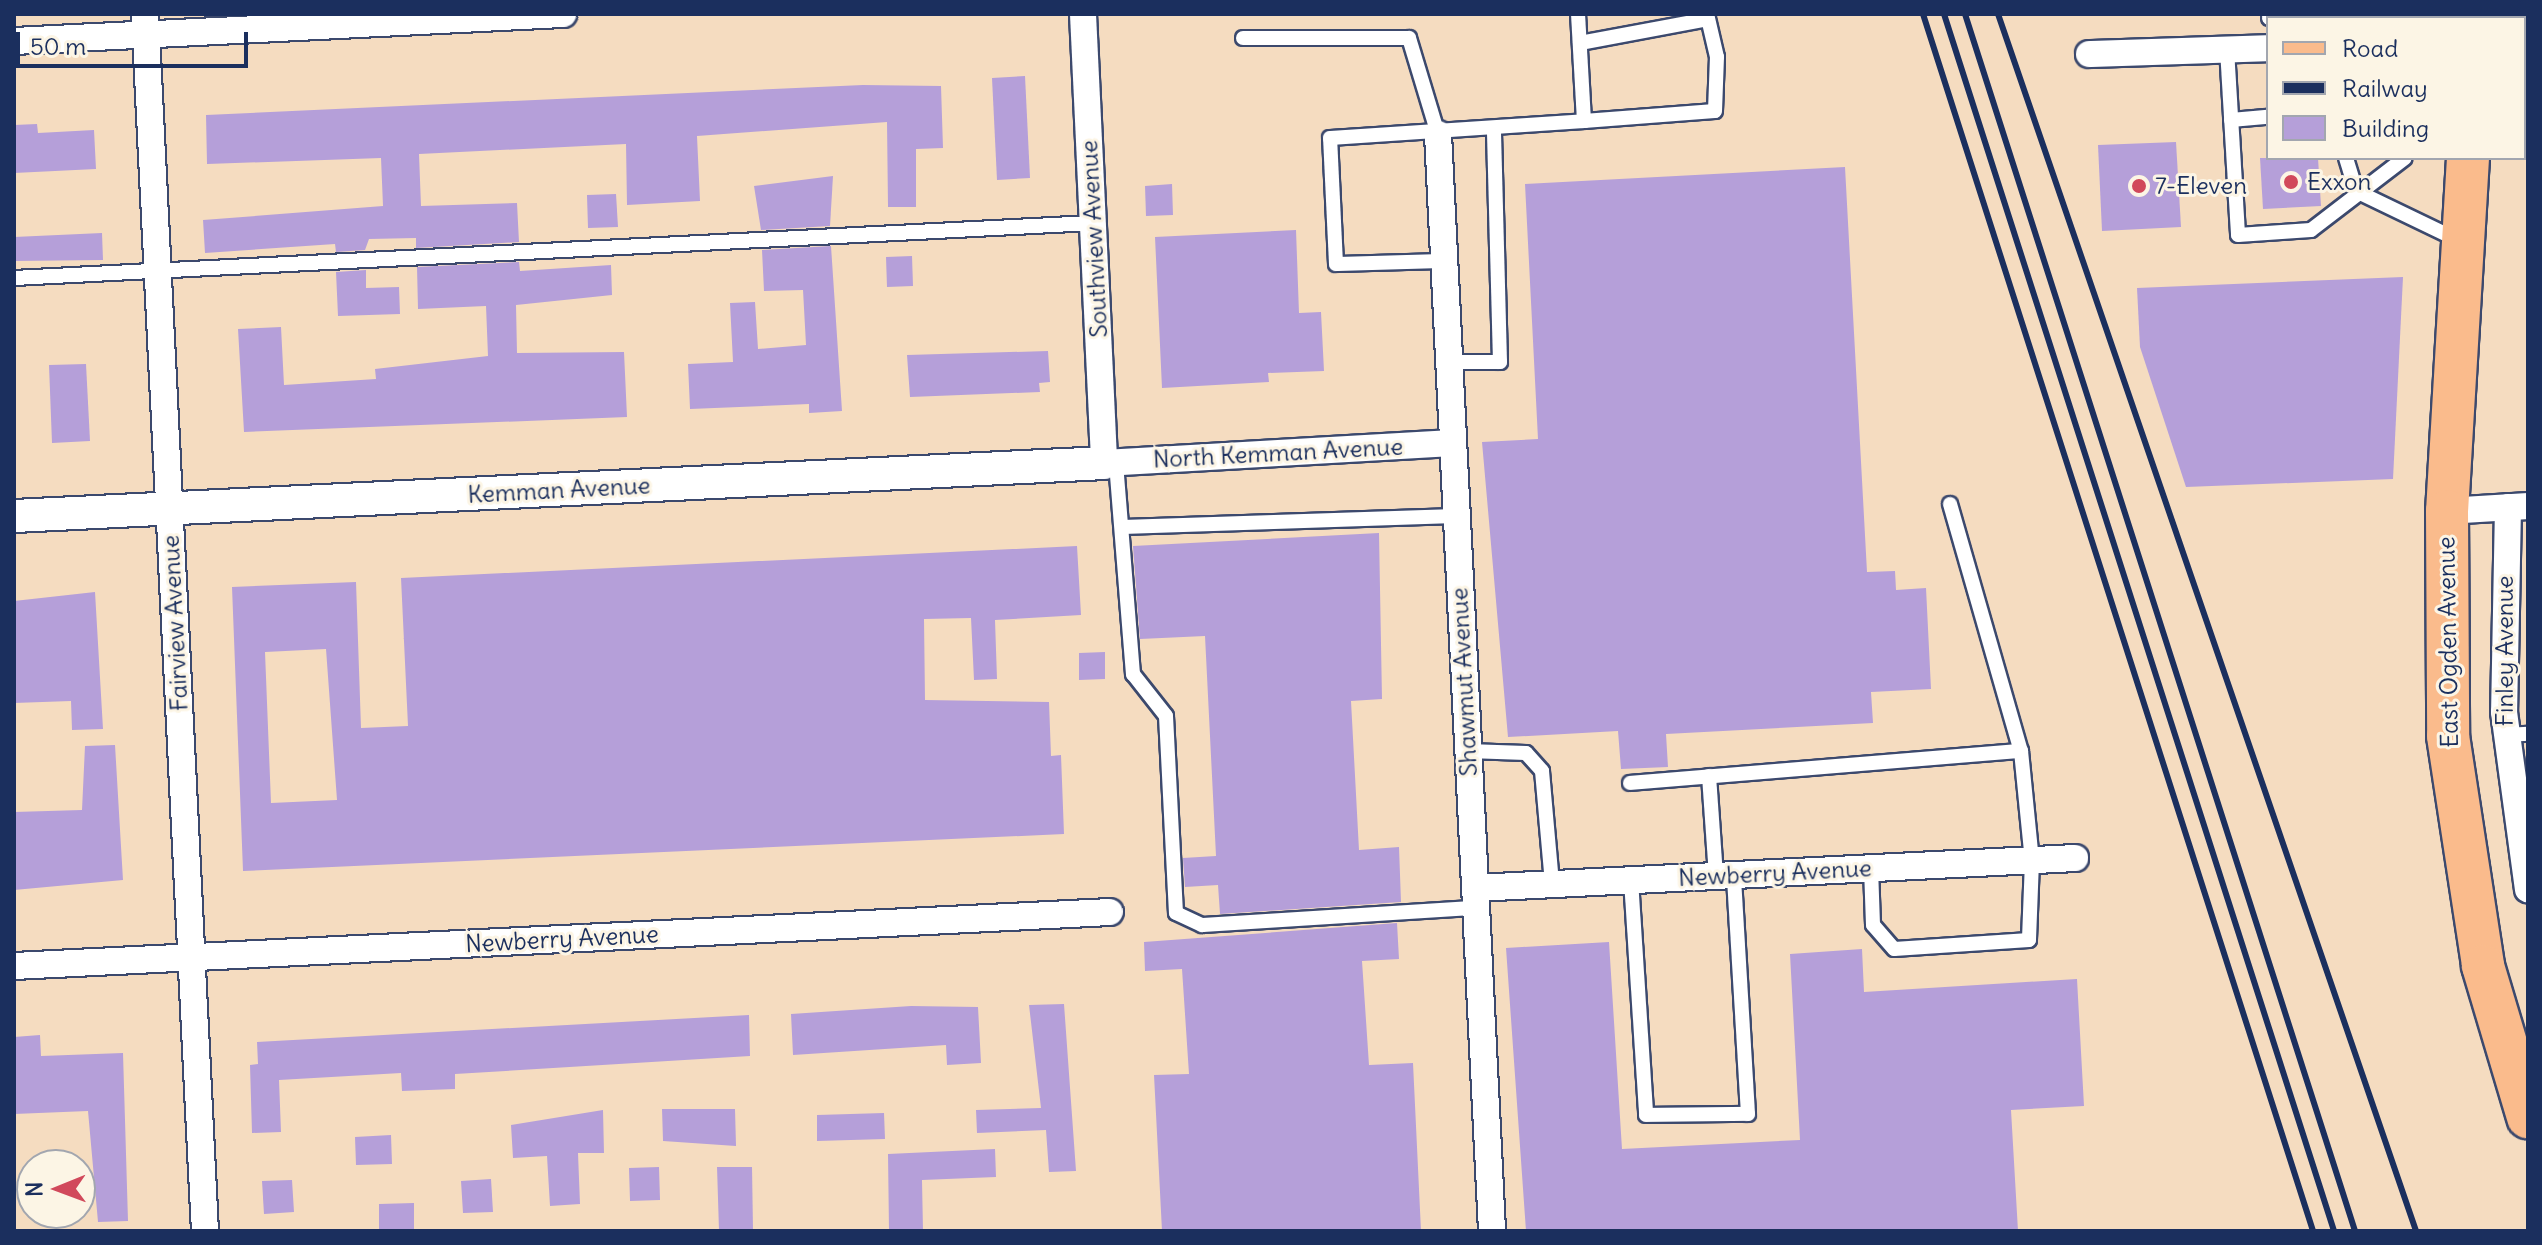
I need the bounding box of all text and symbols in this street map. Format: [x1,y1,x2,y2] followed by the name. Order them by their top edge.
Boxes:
[20,16,252,66] scale bar
[2266,16,2526,160] legend
[30,31,86,61] text: 50 m
[2342,33,2398,63] text: Road
[2342,73,2428,103] text: Railway
[2342,113,2429,143] text: Building
[1074,140,1114,338] street label: Southview Avenue
[2307,168,2371,196] place label: Exxon
[2155,172,2247,200] place label: 7-Eleven
[2282,173,2300,191] marker: Exxon
[2130,177,2148,195] marker: 7-Eleven
[1152,432,1404,474] street label: North Kemman Avenue
[467,471,651,509] street label: Kemman Avenue
[156,534,194,712] street label: Fairview Avenue
[2432,536,2464,748] street label: East Ogden Avenue
[2491,576,2519,726] street label: Finley Avenue
[1445,587,1483,777] street label: Shawmut Avenue
[1678,854,1872,892] street label: Newberry Avenue
[465,920,659,958] street label: Newberry Avenue
[16,1149,96,1229] north arrow
[20,1182,48,1197] text: N

